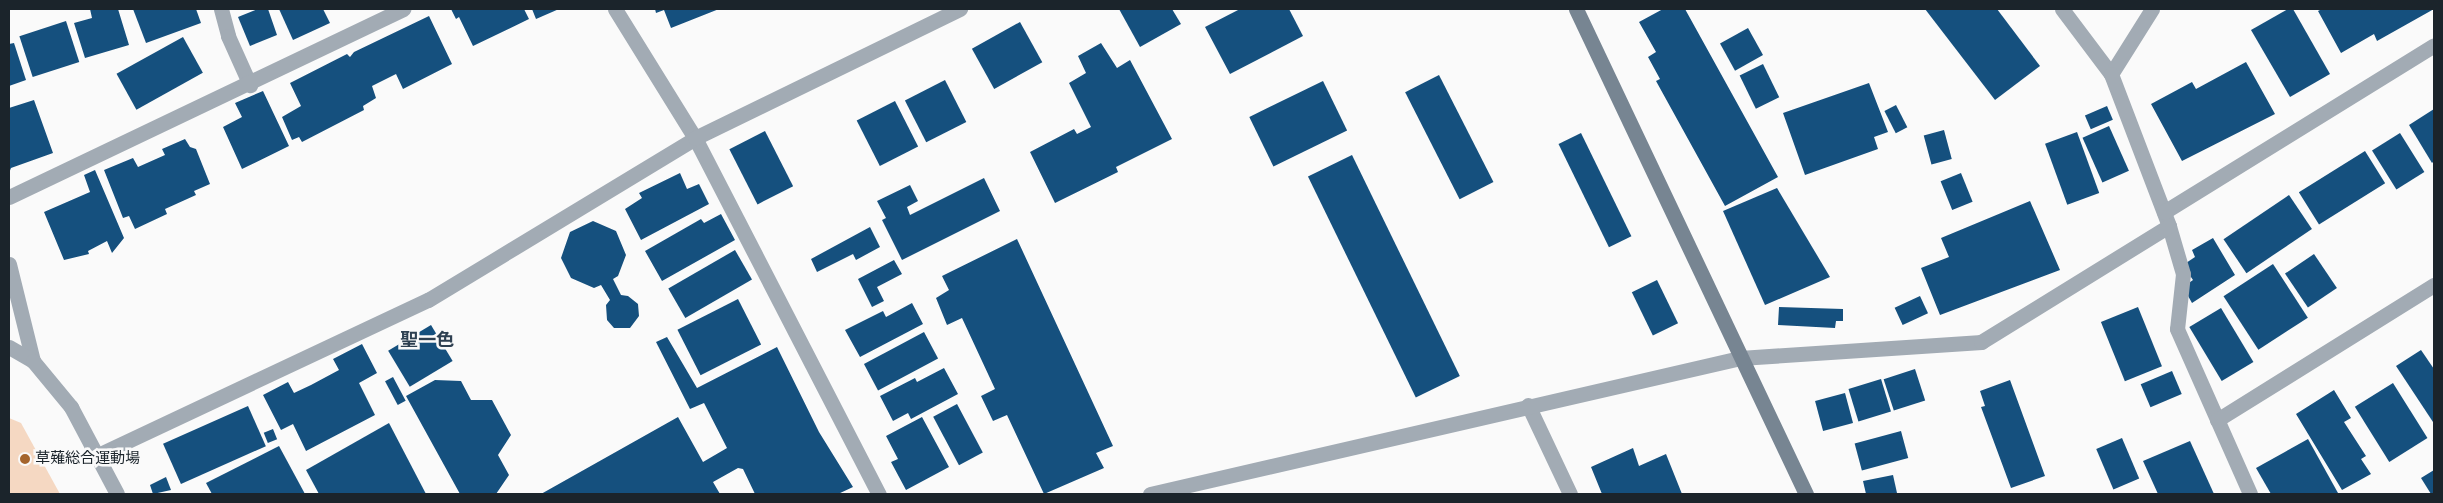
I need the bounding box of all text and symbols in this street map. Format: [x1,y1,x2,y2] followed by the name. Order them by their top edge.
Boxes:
[400,329,454,351] district label: 聖一色
[35,450,140,468] place label: 草薙総合運動場
[19,453,31,465] marker: 草薙総合運動場

